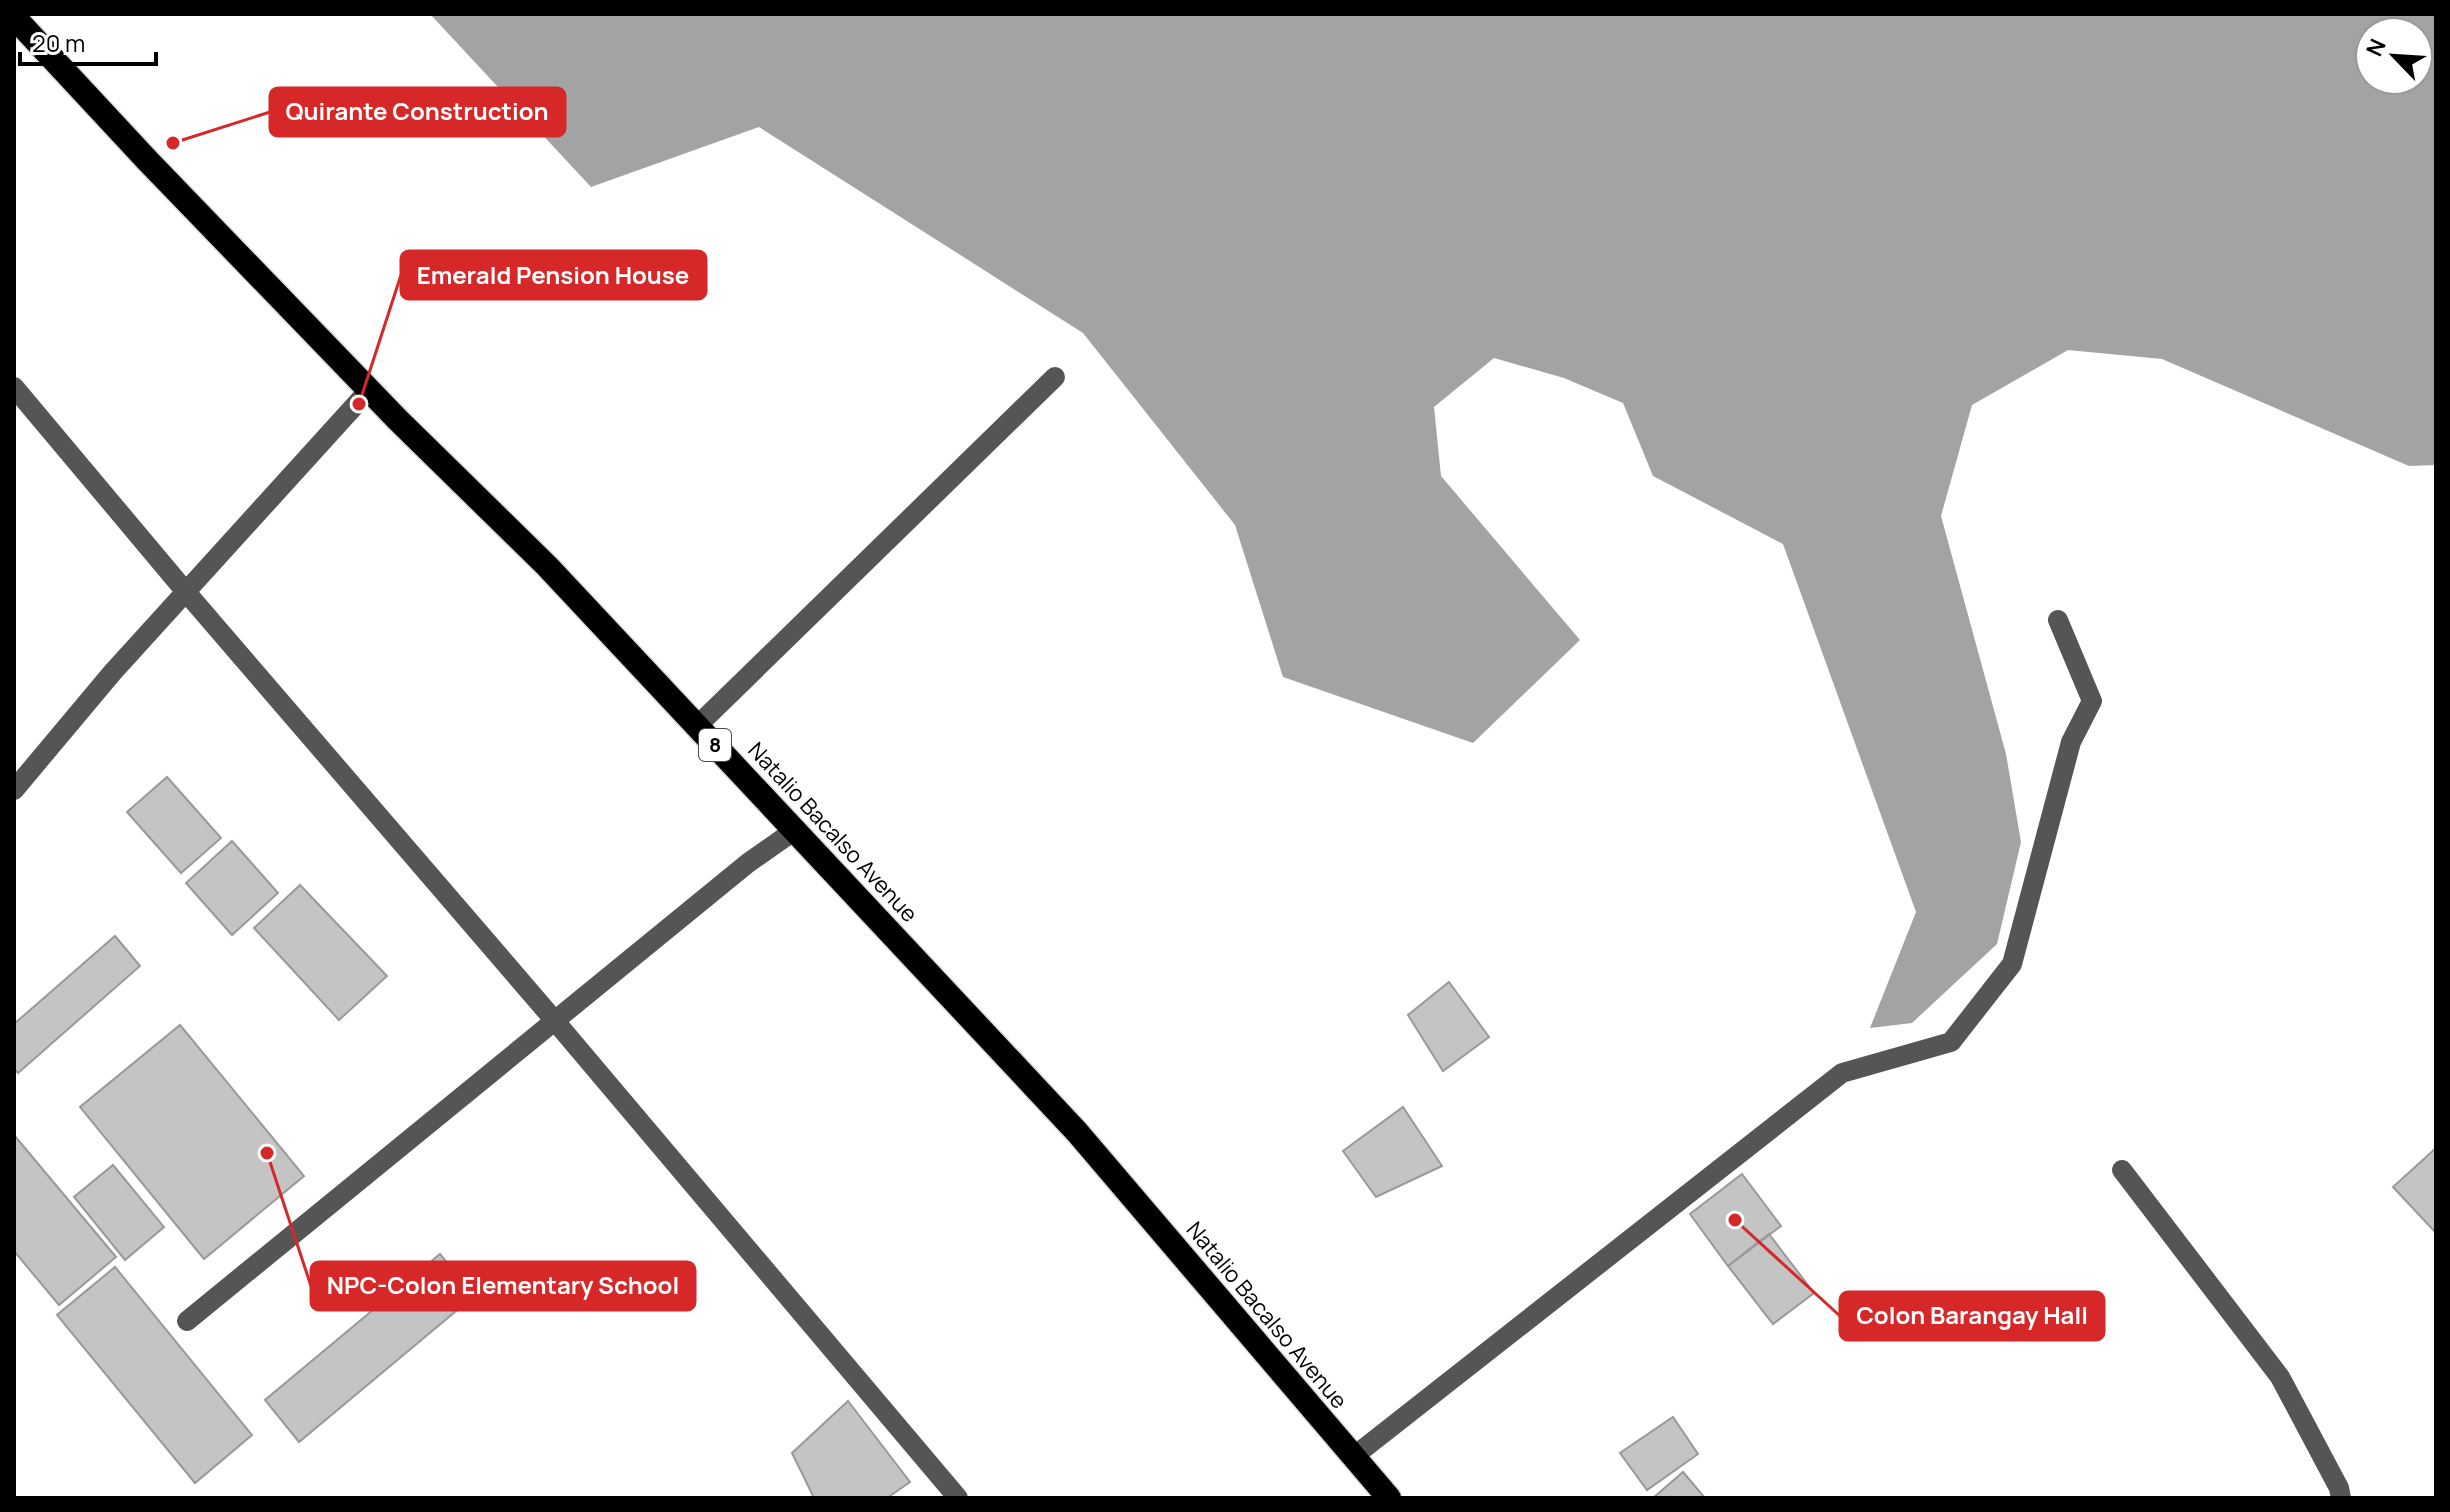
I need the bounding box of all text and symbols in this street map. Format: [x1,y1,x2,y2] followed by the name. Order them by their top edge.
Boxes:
[20,16,156,66] scale bar
[2354,16,2434,96] north arrow
[32,26,85,59] text: 20 m
[2359,34,2393,61] text: N
[270,88,565,136] callout: Quirante Construction
[285,94,549,127] text: Quirante Construction
[401,251,706,299] callout: Emerald Pension House
[417,258,689,291] text: Emerald Pension House
[699,729,731,761] road number: 8
[742,736,924,928] street label: Natalio Bacalso Avenue
[1180,1215,1354,1415] street label: Natalio Bacalso Avenue
[311,1262,695,1310] callout: NPC-Colon Elementary School
[327,1268,679,1301] text: NPC-Colon Elementary School
[1840,1292,2104,1340] callout: Colon Barangay Hall
[1856,1298,2088,1331] text: Colon Barangay Hall

